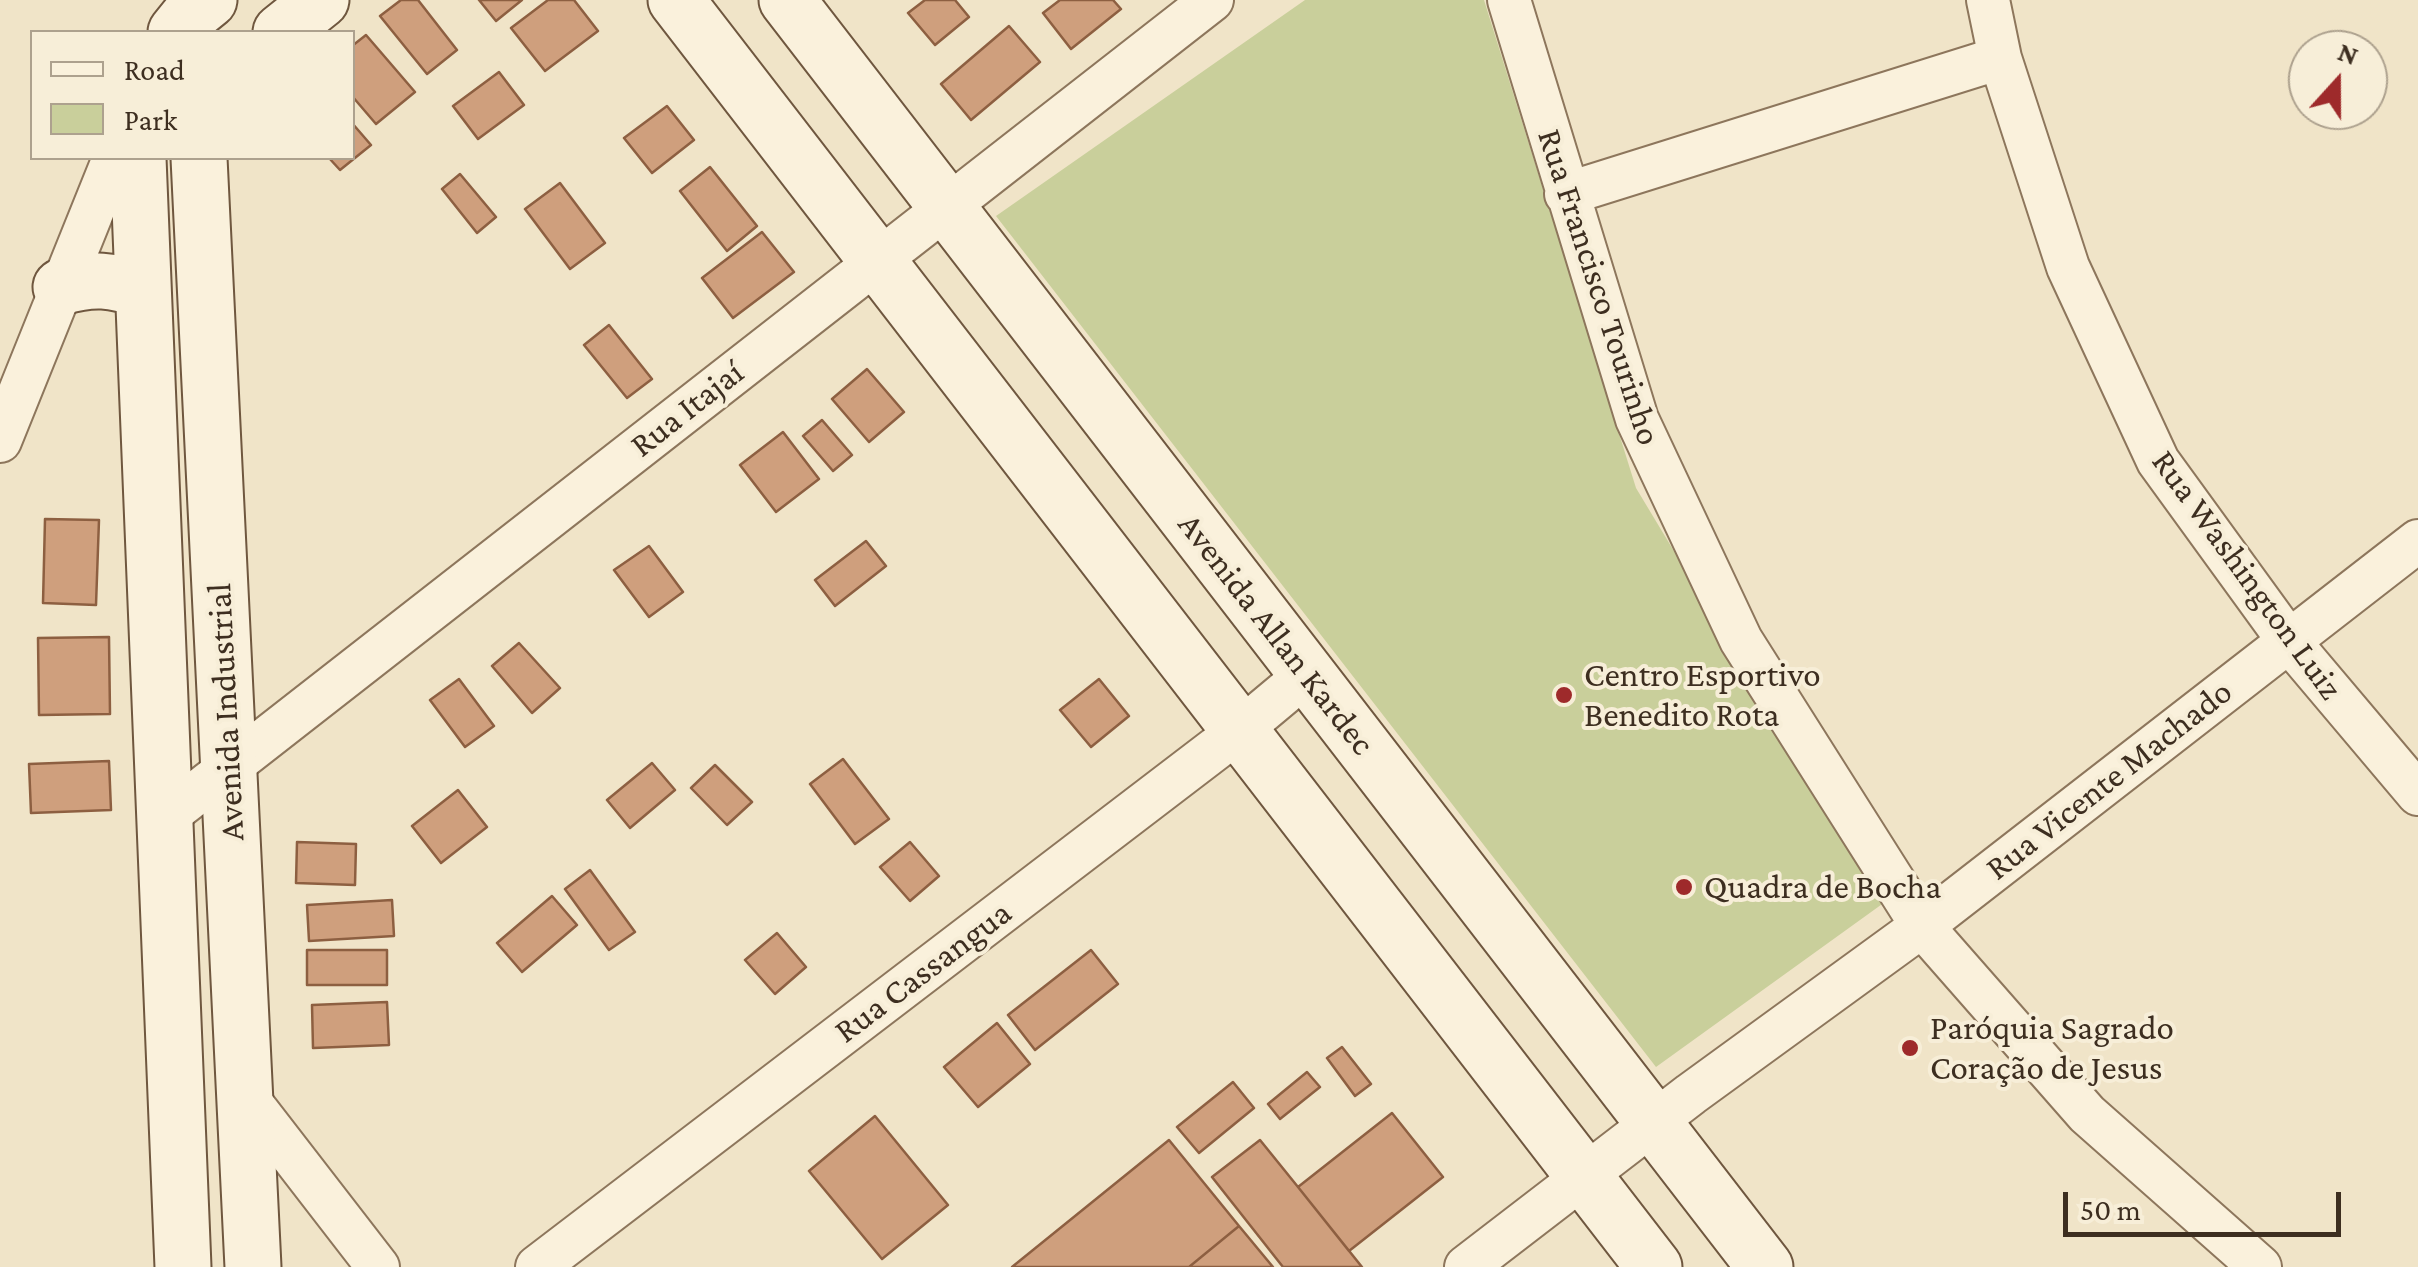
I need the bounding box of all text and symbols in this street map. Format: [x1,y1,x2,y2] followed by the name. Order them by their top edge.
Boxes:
[30,30,355,160] legend
[2288,30,2388,130] north arrow
[2334,36,2363,71] text: N
[124,53,185,86] text: Road
[124,103,177,136] text: Park
[1528,124,1670,450] street label: Rua Francisco Tourinho
[622,352,752,466] street label: Rua Itajaí
[2142,442,2352,708] street label: Rua Washington Luiz
[1169,505,1383,763] street label: Avenida Allan Kardec
[198,582,254,842] street label: Avenida Industrial
[1584,654,1821,736] place label: Centro Esportivo Benedito Rota
[1977,671,2241,889] street label: Rua Vicente Machado
[1553,684,1575,706] marker: Centro Esportivo Benedito Rota
[1704,866,1941,908] place label: Quadra de Bocha
[1673,876,1695,898] marker: Quadra de Bocha
[826,892,1020,1052] street label: Rua Cassangua
[1930,1007,2174,1089] place label: Paróquia Sagrado Coração de Jesus
[1899,1037,1921,1059] marker: Paróquia Sagrado Coração de Jesus
[2068,1172,2346,1234] scale bar
[2080,1193,2141,1226] text: 50 m

